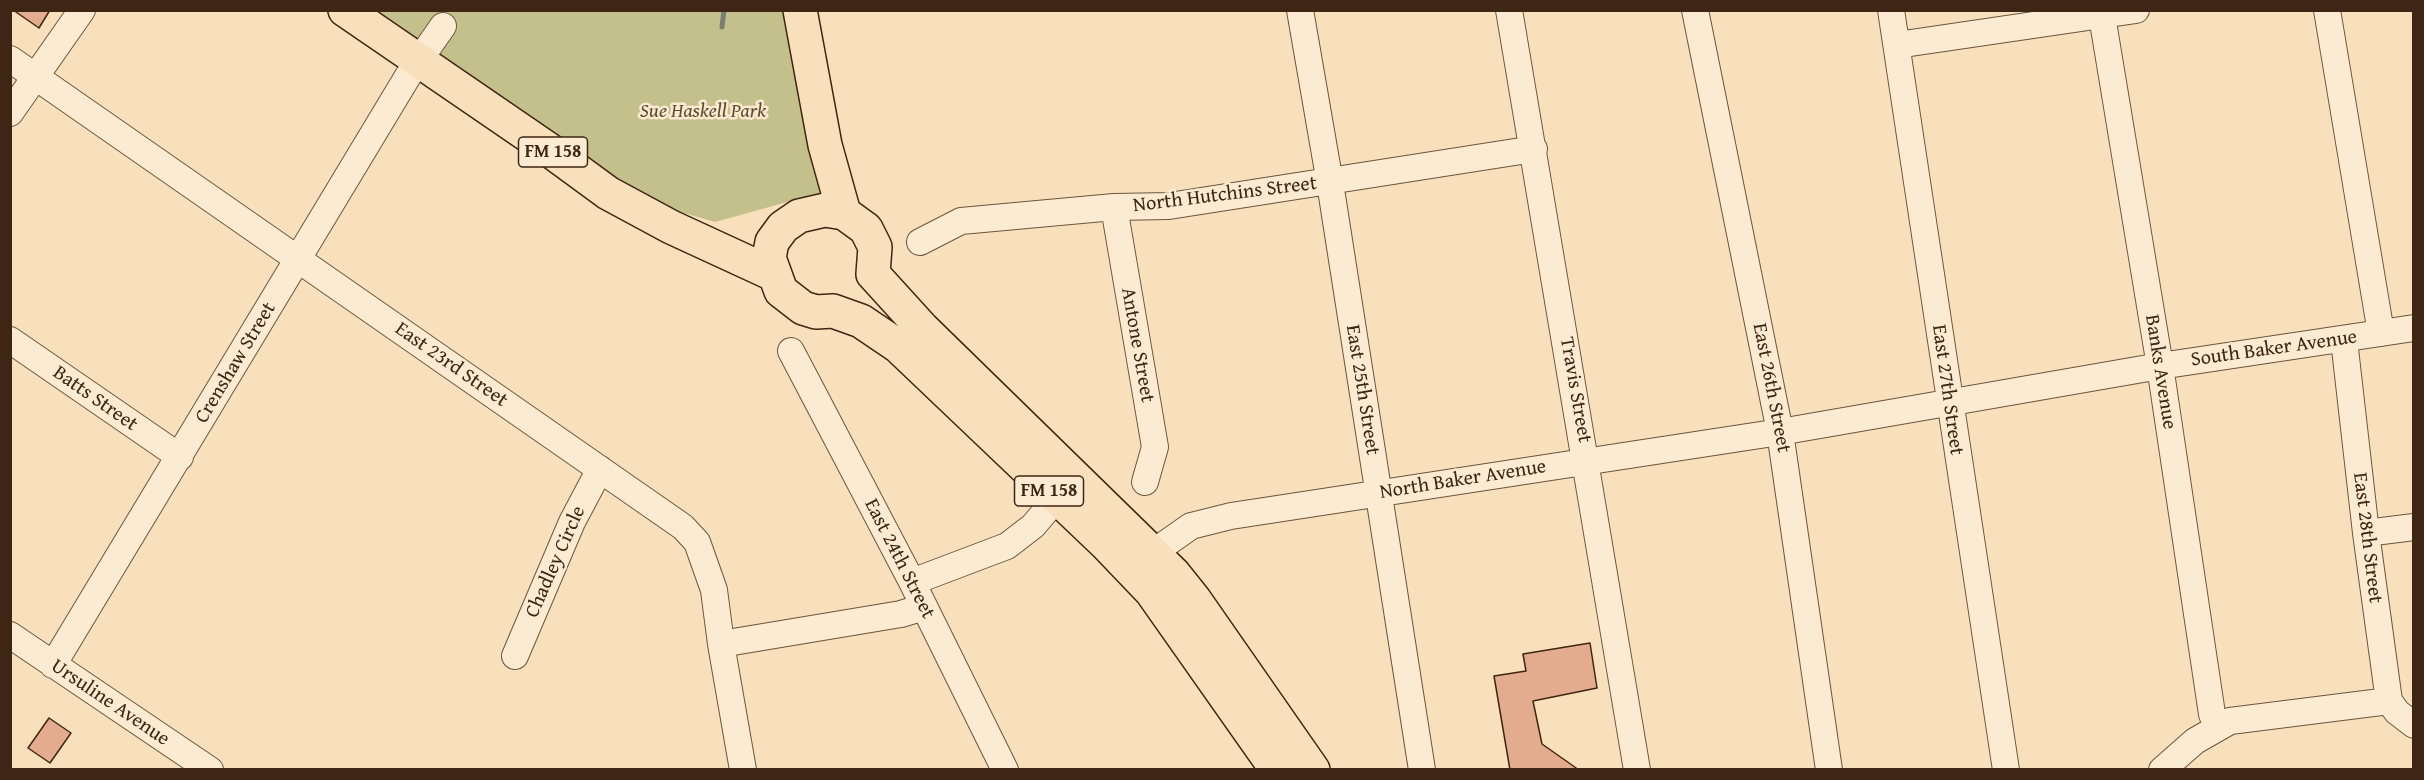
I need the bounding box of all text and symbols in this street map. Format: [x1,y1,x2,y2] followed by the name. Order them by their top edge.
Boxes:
[640,100,766,124] park label: Sue Haskell Park
[518,137,588,167] road number: FM 158
[1132,172,1318,218] street label: North Hutchins Street
[1115,286,1159,404] street label: Antone Street
[190,298,282,428] street label: Crenshaw Street
[2139,313,2181,431] street label: Banks Avenue
[390,317,512,413] street label: East 23rd Street
[1747,321,1795,455] street label: East 26th Street
[1340,323,1384,457] street label: East 25th Street
[1926,323,1968,457] street label: East 27th Street
[2189,325,2359,373] street label: South Baker Avenue
[1554,335,1596,445] street label: Travis Street
[48,361,142,437] street label: Batts Street
[1378,455,1548,505] street label: North Baker Avenue
[2347,471,2387,605] street label: East 28th Street
[1014,476,1084,506] road number: FM 158
[858,495,940,623] street label: East 24th Street
[521,502,591,622] street label: Chadley Circle
[46,655,174,751] street label: Ursuline Avenue

